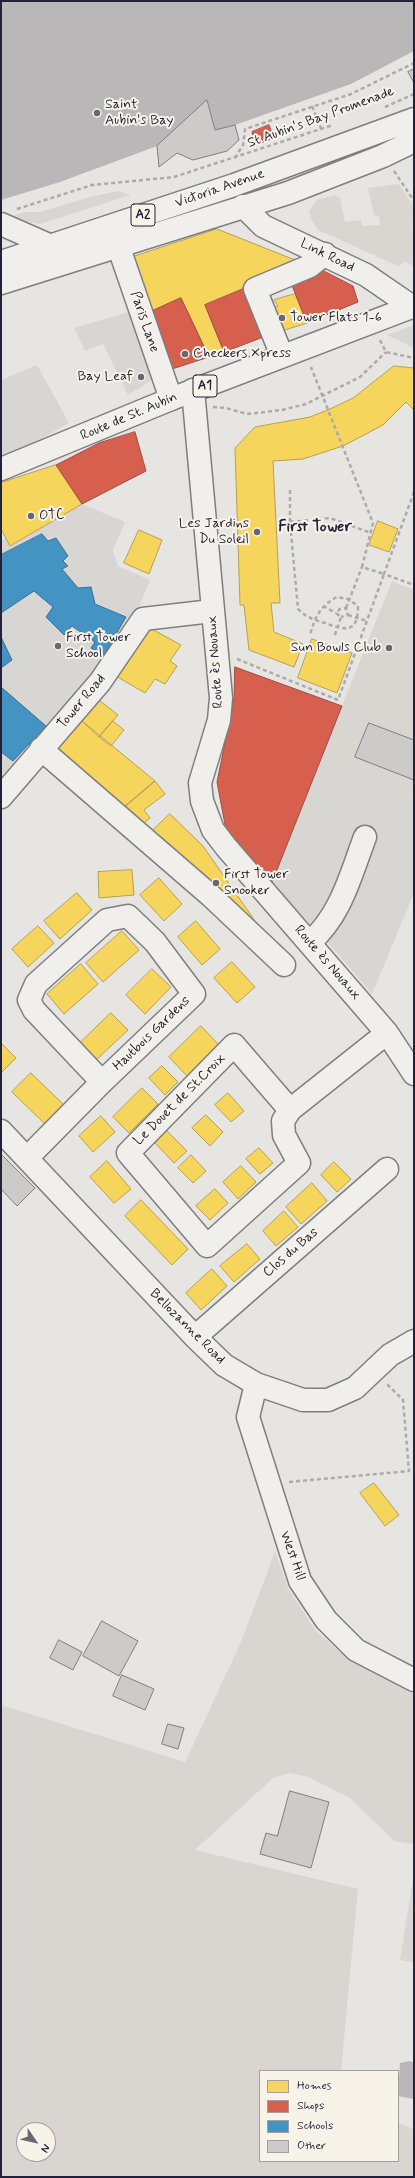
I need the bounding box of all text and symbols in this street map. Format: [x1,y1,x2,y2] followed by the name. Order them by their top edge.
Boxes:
[245,84,397,152] street label: St Aubin's Bay Promenade
[105,97,173,130] place label: Saint Aubin's Bay
[92,108,102,118] marker: Saint Aubin's Bay
[173,166,267,212] street label: Victoria Avenue
[131,204,155,226] road number: A2
[297,236,357,276] street label: Link Road
[126,289,162,355] street label: Paris Lane
[290,310,382,326] place label: Tower Flats 1-6
[277,313,287,323] marker: Tower Flats 1-6
[193,346,291,362] place label: Checkers Xpress
[180,349,190,359] marker: Checkers Xpress
[78,369,133,385] place label: Bay Leaf
[136,372,146,382] marker: Bay Leaf
[193,375,217,397] road number: A1
[78,389,180,445] street label: Route de St. Aubin
[39,508,64,524] place label: OTC
[26,511,36,521] marker: OTC
[179,516,249,548] place label: Les Jardins Du Soleil
[278,518,352,538] district label: First Tower
[252,527,262,537] marker: Les Jardins Du Soleil
[204,615,228,709] street label: Route ès Nouaux
[66,630,130,662] place label: First Tower School
[291,640,381,656] place label: Sun Bowls Club
[53,641,63,651] marker: First Tower School
[384,643,394,653] marker: Sun Bowls Club
[54,671,110,733] street label: Tower Road
[224,867,288,900] place label: First Tower Snooker
[211,878,221,888] marker: First Tower Snooker
[290,922,364,1004] street label: Route ès Nouaux
[110,993,194,1075] street label: Hautbois Gardens
[131,1051,229,1149] street label: Le Douet de St.Croix
[260,1225,322,1281] street label: Clos du Bas
[146,1286,228,1368] street label: Bellozanne Road
[275,1529,309,1583] street label: West Hill
[259,2070,399,2162] legend
[297,2078,332,2094] text: Homes
[297,2098,324,2114] text: Shops
[297,2118,333,2134] text: Schools
[16,2122,56,2162] north arrow
[297,2138,326,2154] text: Other
[37,2141,53,2155] text: N

